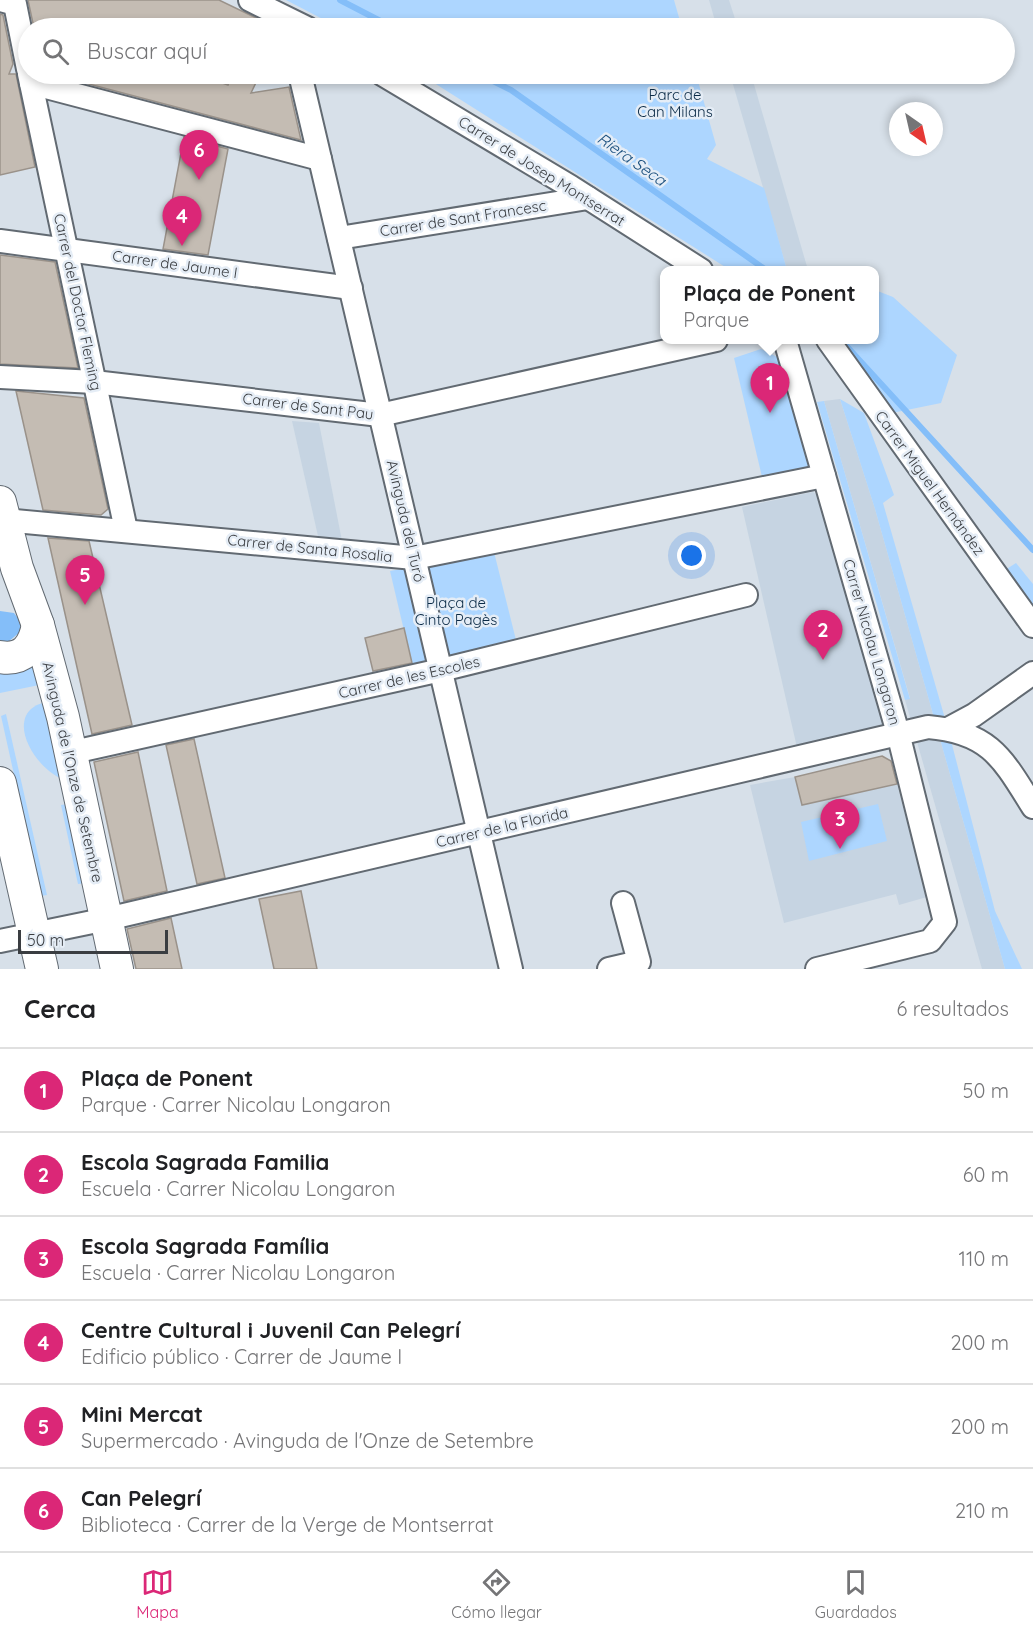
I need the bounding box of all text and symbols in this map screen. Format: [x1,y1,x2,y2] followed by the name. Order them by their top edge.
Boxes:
[18,18,1015,84] search box
[39,35,72,68] icon: search
[87,37,207,65] text: Buscar aquí
[637,85,713,121] park label: Parc de Can Milans
[889,102,943,156] north arrow
[455,112,629,230] street label: Carrer de Josep Montserrat
[594,128,671,191] water label: Riera Seca
[180,130,218,180] pin: 6
[378,195,548,241] street label: Carrer de Sant Francesc
[162,196,201,246] pin: 4
[50,212,106,392] street label: Carrer del Doctor Fleming
[111,246,239,282] street label: Carrer de Jaume I
[660,266,879,344] popup
[683,279,856,307] text: Plaça de Ponent
[683,307,749,332] text: Parque
[750,364,790,413] pin: 1
[241,389,375,423] street label: Carrer de Sant Pau
[871,407,989,559] street label: Carrer Miguel Hernández
[383,458,429,584] street label: Avinguda del Turó
[227,530,393,566] street label: Carrer de Santa Rosalia
[677,541,706,570] your location
[66,556,104,605] pin: 5
[839,557,905,727] street label: Carrer Nicolau Longaron
[415,593,497,629] park label: Plaça de Cinto Pagès
[804,610,842,660] pin: 2
[337,652,481,702] street label: Carrer de les Escoles
[38,660,108,884] street label: Avinguda de l'Onze de Setembre
[820,800,860,849] pin: 3
[434,803,570,851] street label: Carrer de la Florida
[18,927,168,954] scale bar
[27,930,64,950] text: 50 m
[24,992,96,1025] text: Cerca
[896,996,1009,1021] text: 6 resultados
[81,1064,253,1092] text: Plaça de Ponent
[40,1078,47,1103] text: 1
[963,1078,1009,1103] text: 50 m
[81,1092,391,1117] text: Parque · Carrer Nicolau Longaron
[81,1148,329,1176] text: Escola Sagrada Familia
[38,1162,49,1187] text: 2
[963,1162,1009,1187] text: 60 m
[81,1176,395,1201] text: Escuela · Carrer Nicolau Longaron
[81,1232,329,1260] text: Escola Sagrada Família
[38,1246,49,1271] text: 3
[959,1246,1009,1271] text: 110 m
[81,1260,395,1285] text: Escuela · Carrer Nicolau Longaron
[81,1316,460,1344] text: Centre Cultural i Juvenil Can Pelegrí
[38,1330,49,1355] text: 4
[950,1330,1009,1355] text: 200 m
[81,1344,402,1369] text: Edificio público · Carrer de Jaume I
[81,1400,203,1428] text: Mini Mercat
[38,1414,49,1439] text: 5
[950,1414,1009,1439] text: 200 m
[81,1428,534,1453] text: Supermercado · Avinguda de l'Onze de Setembre
[81,1484,201,1512] text: Can Pelegrí
[38,1498,49,1523] text: 6
[955,1498,1009,1523] text: 210 m
[81,1512,494,1537] text: Biblioteca · Carrer de la Verge de Montserrat
[136,1566,179,1622] tab: Mapa
[451,1566,542,1622] tab: Cómo llegar
[815,1566,897,1622] tab: Guardados

